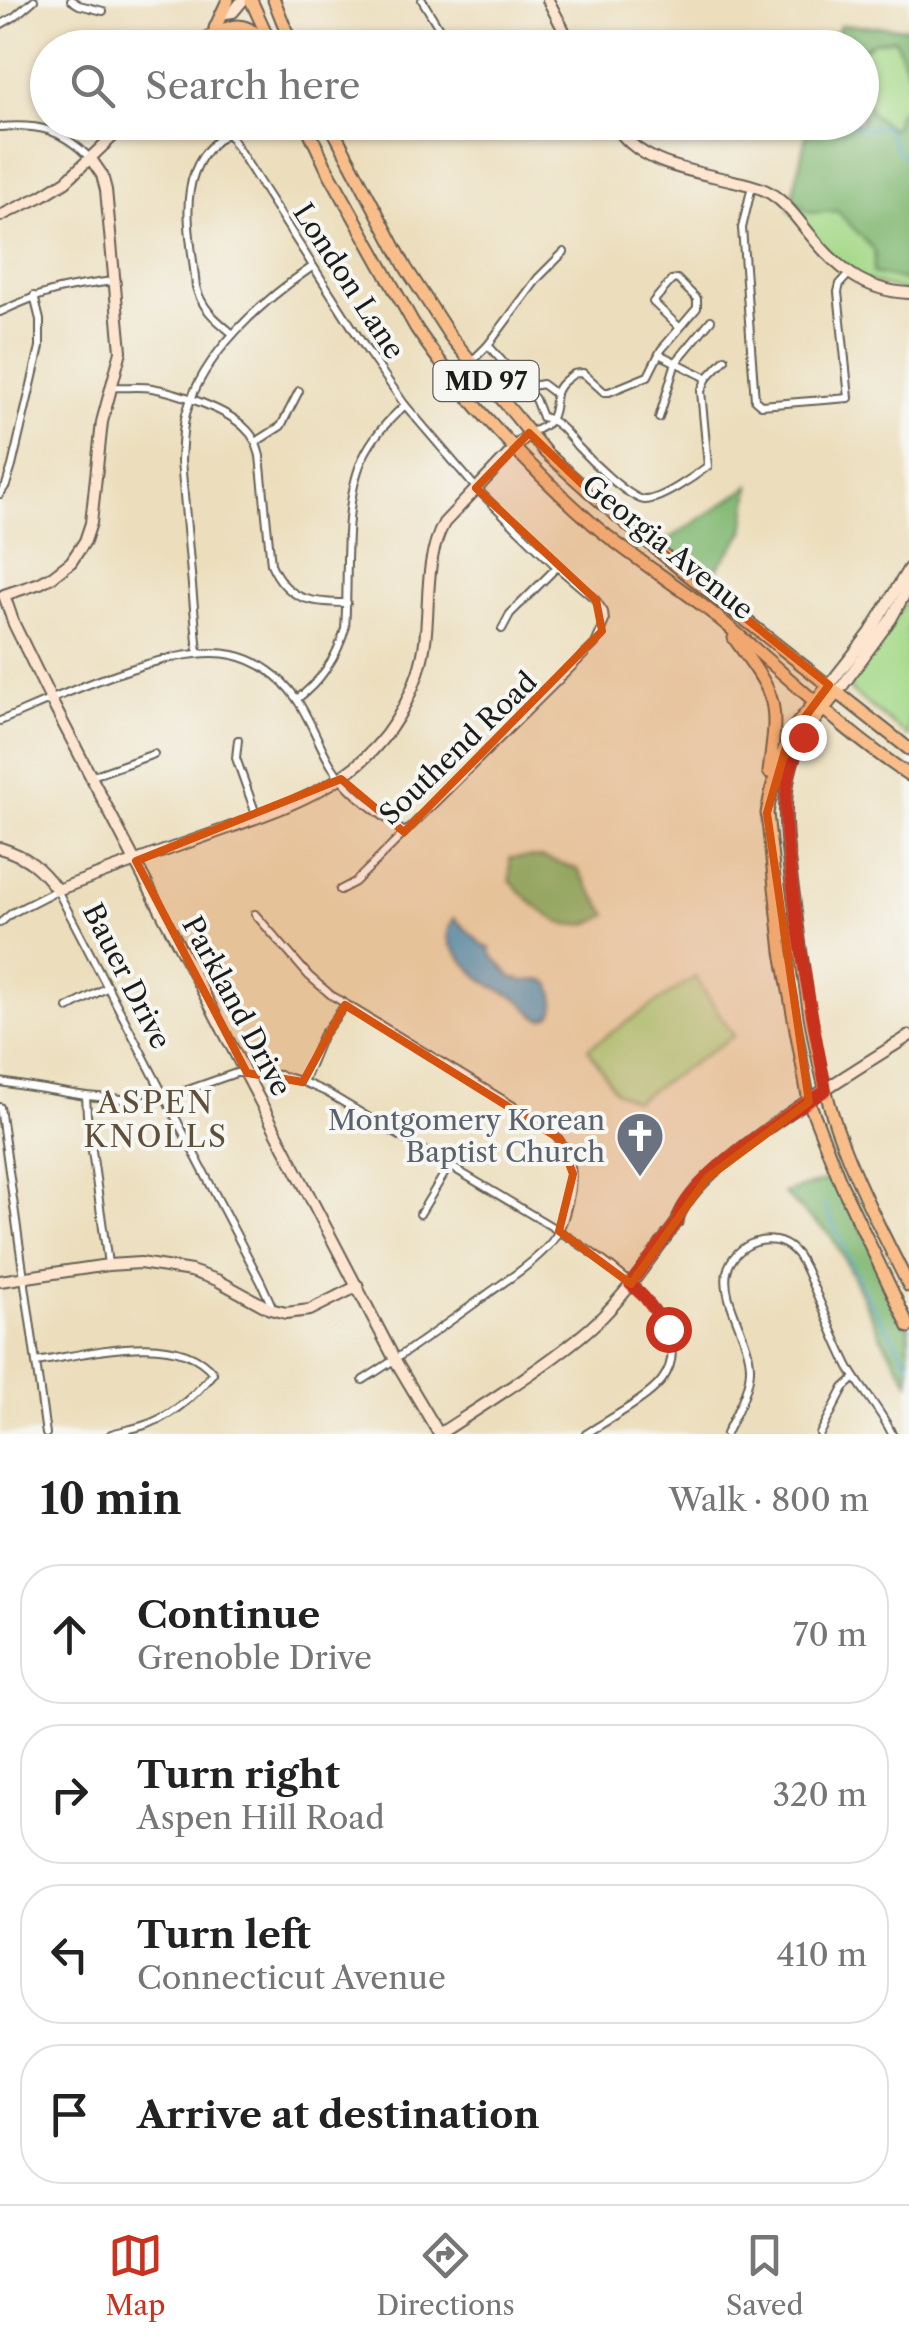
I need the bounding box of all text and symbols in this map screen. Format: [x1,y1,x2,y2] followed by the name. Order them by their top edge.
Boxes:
[30,30,879,140] search box
[65,58,120,113] icon: search
[145,62,360,109] text: Search here
[286,197,412,365] street label: London Lane
[434,361,538,401] road number: MD 97
[575,468,761,626] street label: Georgia Avenue
[372,664,544,832] street label: Southend Road
[781,715,827,761] route end
[76,898,178,1054] street label: Bauer Drive
[175,910,299,1102] street label: Parkland Drive
[84,1084,228,1155] district label: ASPEN KNOLLS
[328,1103,605,1169] place label: Montgomery Korean Baptist Church
[614,1110,666,1178] church icon: Montgomery Korean Baptist Church
[646,1307,692,1353] route start
[40,1473,181,1525] text: 10 min
[669,1480,869,1519] text: Walk · 800 m
[137,1591,320,1638] text: Continue
[42,1607,97,1662] icon: ahead
[793,1615,867,1654] text: 70 m
[137,1638,372,1677] text: Grenoble Drive
[137,1751,340,1798] text: Turn right
[42,1767,97,1822] icon: right
[772,1775,867,1814] text: 320 m
[137,1798,385,1837] text: Aspen Hill Road
[137,1911,311,1958] text: Turn left
[42,1927,97,1982] icon: left
[776,1935,867,1974] text: 410 m
[137,1958,446,1997] text: Connecticut Avenue
[42,2087,97,2142] icon: arrive
[137,2091,540,2138] text: Arrive at destination
[105,2228,166,2322] tab: Map
[376,2228,515,2322] tab: Directions
[726,2228,804,2322] tab: Saved

